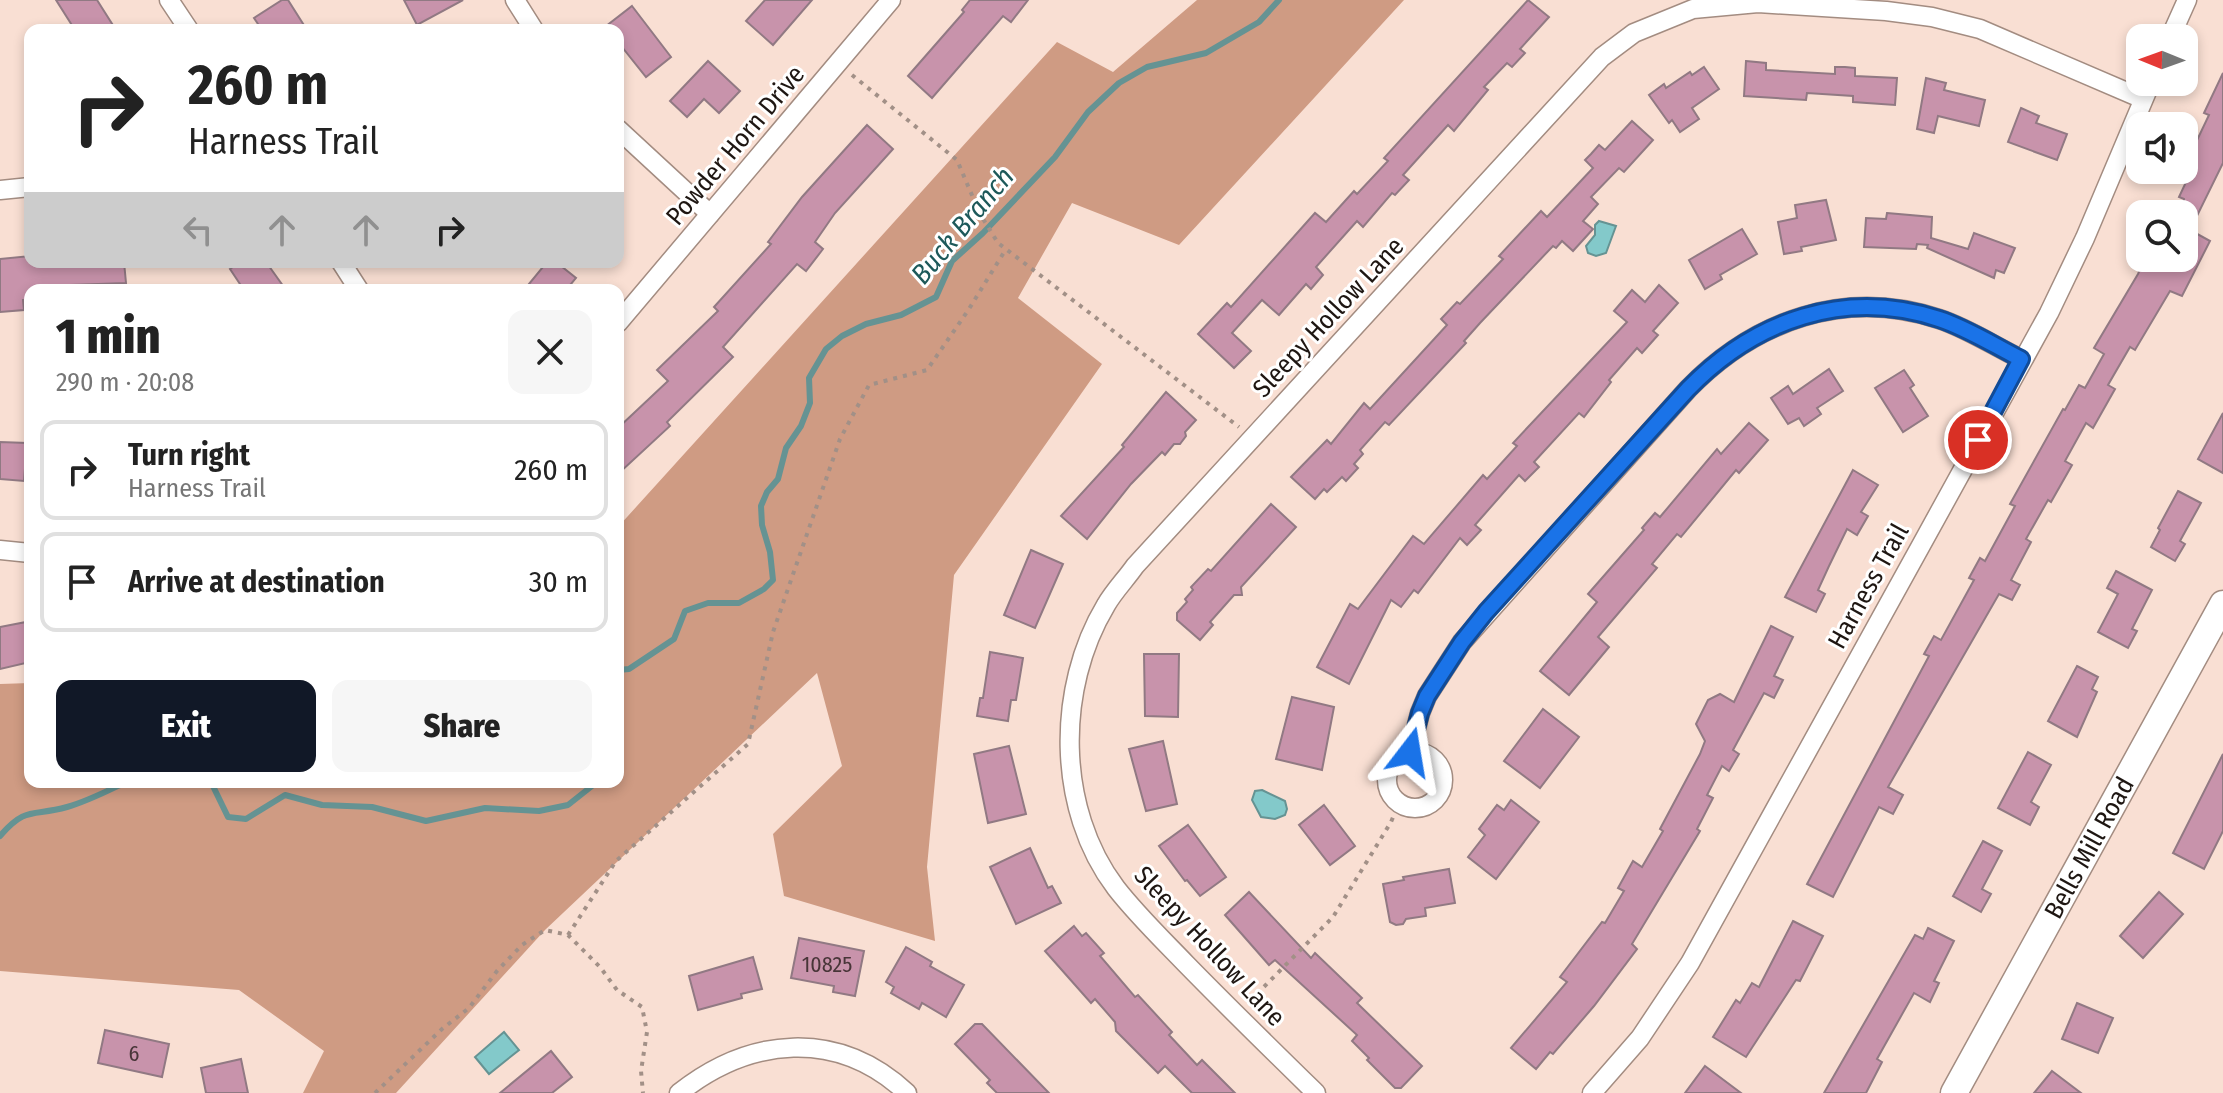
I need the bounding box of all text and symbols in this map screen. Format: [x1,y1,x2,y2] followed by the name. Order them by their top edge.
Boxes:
[2126,24,2198,96] north arrow
[2126,24,2198,272] map controls
[188,52,328,119] text: 260 m
[56,56,160,160] icon: right
[660,59,811,231] street label: Powder Horn Drive
[2126,112,2198,184] button: sound
[188,120,379,164] text: Harness Trail
[904,160,1021,290] water label: Buck Branch
[2126,200,2198,272] button: search
[176,208,220,252] icon: left
[260,208,304,252] icon: ahead
[344,208,388,252] icon: ahead
[428,208,472,252] icon: right
[1246,231,1410,404] street label: Sleepy Hollow Lane
[56,308,160,366] text: 1 min
[508,310,592,394] button: close
[56,367,194,398] text: 290 m · 20:08
[1944,406,2012,474] pin
[1956,418,2000,462] icon: arrive
[128,437,250,473] text: Turn right
[60,448,104,492] icon: right
[514,452,588,488] text: 260 m
[128,473,266,504] text: Harness Trail
[1821,518,1915,654] street label: Harness Trail
[60,560,104,604] icon: arrive
[128,564,385,600] text: Arrive at destination
[529,564,588,600] text: 30 m
[56,680,316,772] button: Exit
[332,680,592,772] button: Share
[1368,710,1452,794] position arrow
[2038,772,2141,924] street label: Bells Mill Road
[1128,860,1292,1033] street label: Sleepy Hollow Lane
[802,951,852,978] house number: 10825
[129,1040,140,1067] house number: 6

